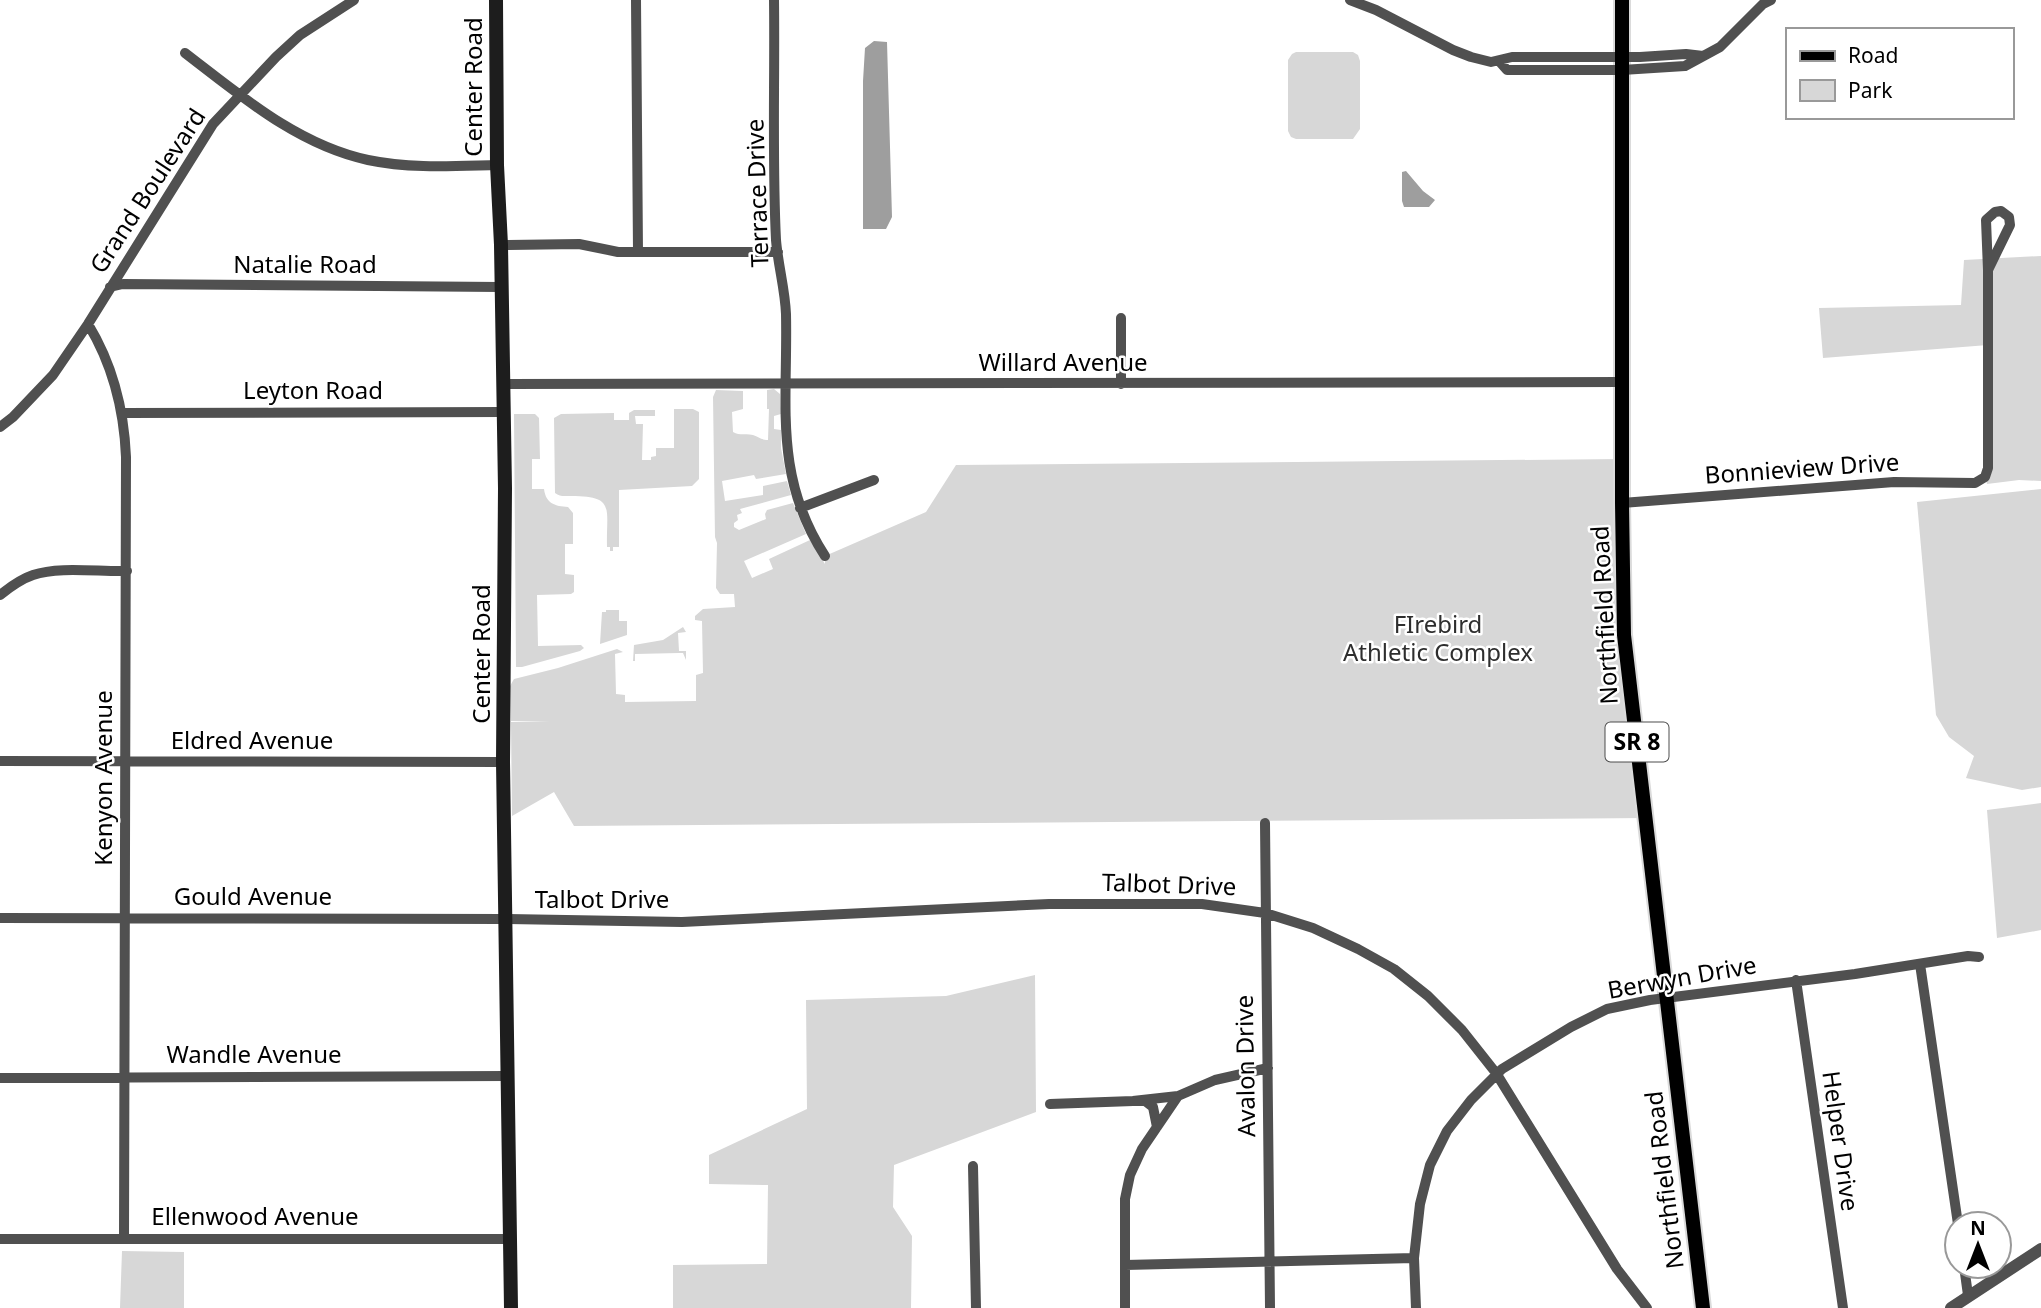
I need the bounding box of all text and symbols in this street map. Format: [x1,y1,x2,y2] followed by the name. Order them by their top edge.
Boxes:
[456,17,489,157] street label: Center Road
[1786,28,2013,119] legend
[1848,41,1898,69] text: Road
[1848,76,1893,104] text: Park
[81,101,212,279] street label: Grand Boulevard
[737,118,776,268] street label: Terrace Drive
[233,247,377,280] street label: Natalie Road
[978,345,1148,378] street label: Willard Avenue
[243,373,383,406] street label: Leyton Road
[1704,444,1900,491] street label: Bonnieview Drive
[1582,525,1625,705] street label: Northfield Road
[464,584,497,724] street label: Center Road
[1343,607,1533,668] park label: FIrebird Athletic Complex
[86,690,119,866] street label: Kenyon Avenue
[1606,722,1668,762] road number: SR 8
[171,723,333,756] street label: Eldred Avenue
[1101,865,1237,902] street label: Talbot Drive
[174,879,332,912] street label: Gould Avenue
[535,882,669,915] street label: Talbot Drive
[1605,947,1759,1006] street label: Berwyn Drive
[1227,995,1262,1137] street label: Avalon Drive
[166,1037,342,1070] street label: Wandle Avenue
[1815,1069,1868,1213] street label: Helper Drive
[1636,1089,1691,1271] street label: Northfield Road
[151,1199,359,1232] street label: Ellenwood Avenue
[1943,1210,2013,1280] north arrow
[1970,1215,1986,1241] text: N

